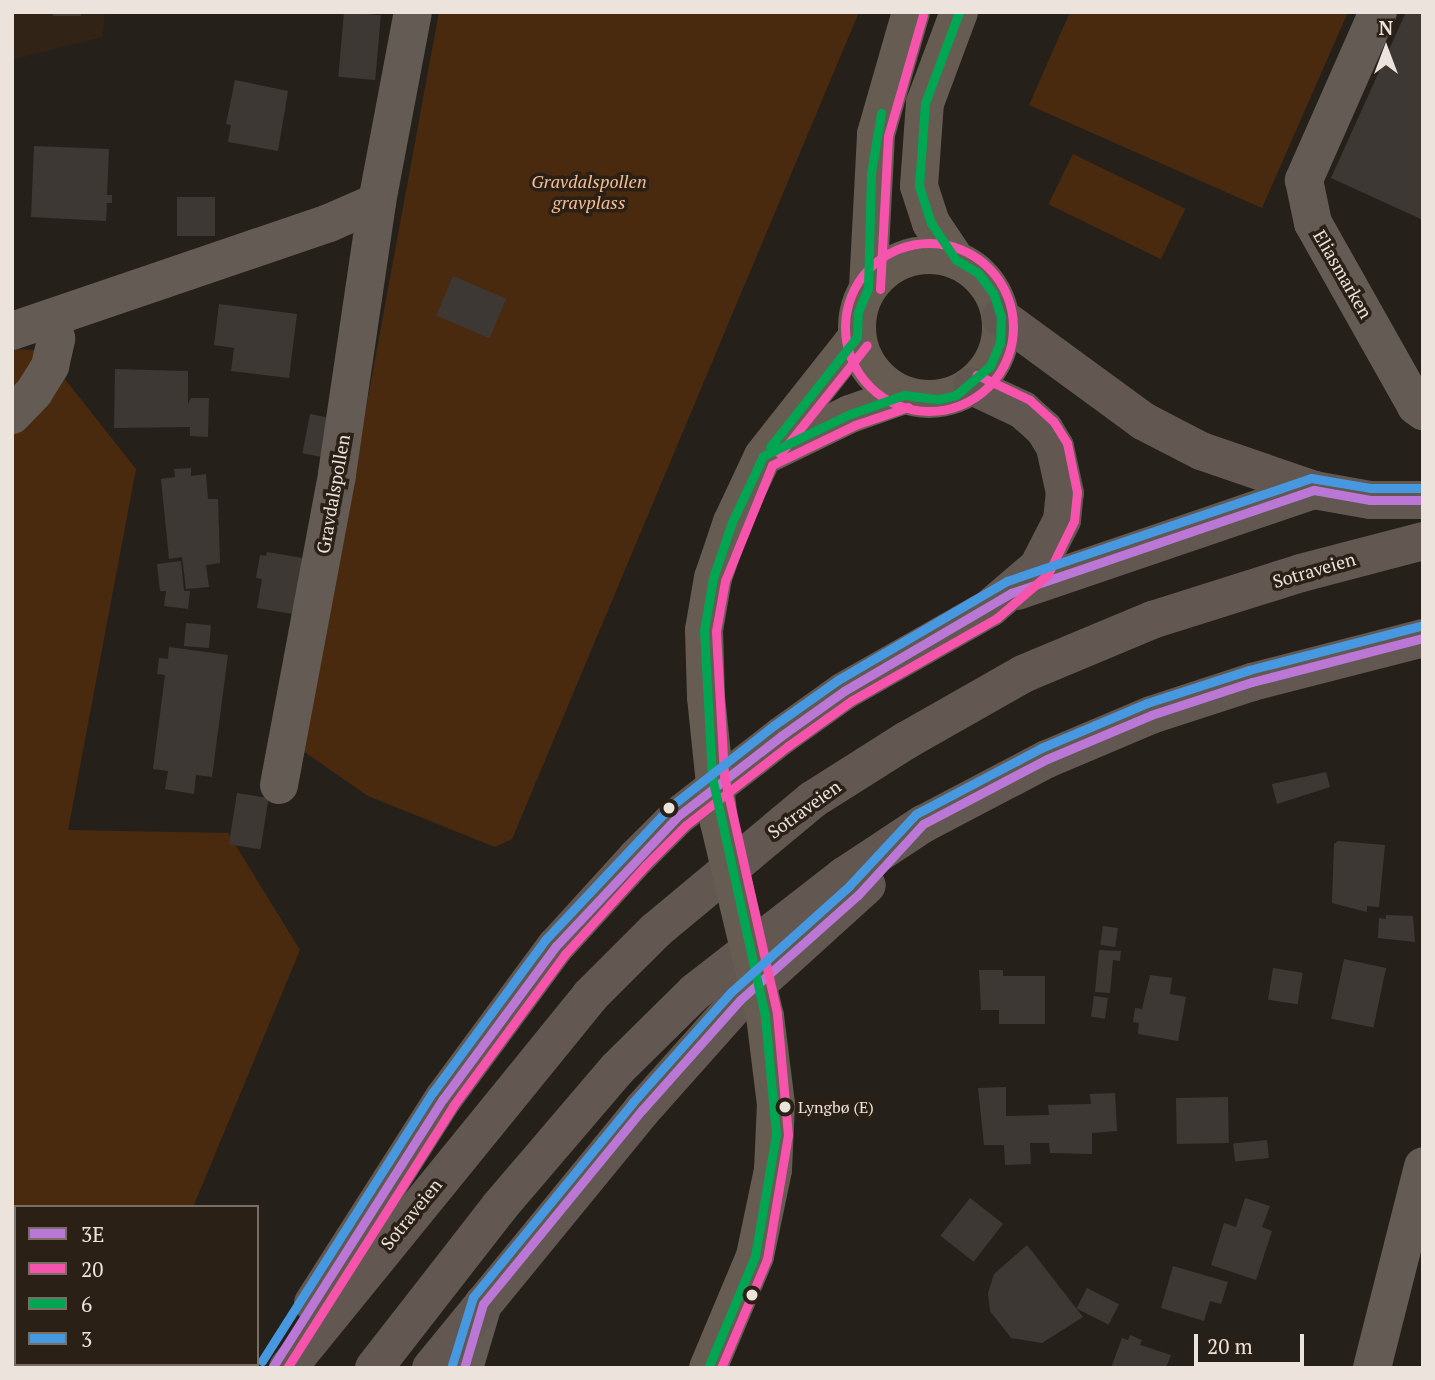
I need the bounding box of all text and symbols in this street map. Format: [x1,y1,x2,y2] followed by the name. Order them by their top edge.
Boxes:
[1351,14,1421,84] north arrow
[1379,15,1393,40] text: N
[531,171,647,214] park label: Gravdalspollen gravplass
[1309,226,1377,322] street label: Eliasmarken
[312,433,354,555] street label: Gravdalspollen
[1270,548,1358,592] street label: Sotraveien
[763,775,845,843] street label: Sotraveien
[662,801,676,815] unlabelled marker
[798,1097,874,1117] place label: Lyngbø (E)
[778,1100,792,1114] marker: Lyngbø (E)
[376,1174,446,1254] street label: Sotraveien
[14,1205,259,1366] legend
[81,1220,104,1248] text: 3E
[81,1255,103,1283] text: 20
[745,1288,759,1302] unlabelled marker
[81,1290,92,1318] text: 6
[1197,1320,1307,1364] scale bar
[81,1325,92,1353] text: 3
[1207,1332,1253,1360] text: 20 m

